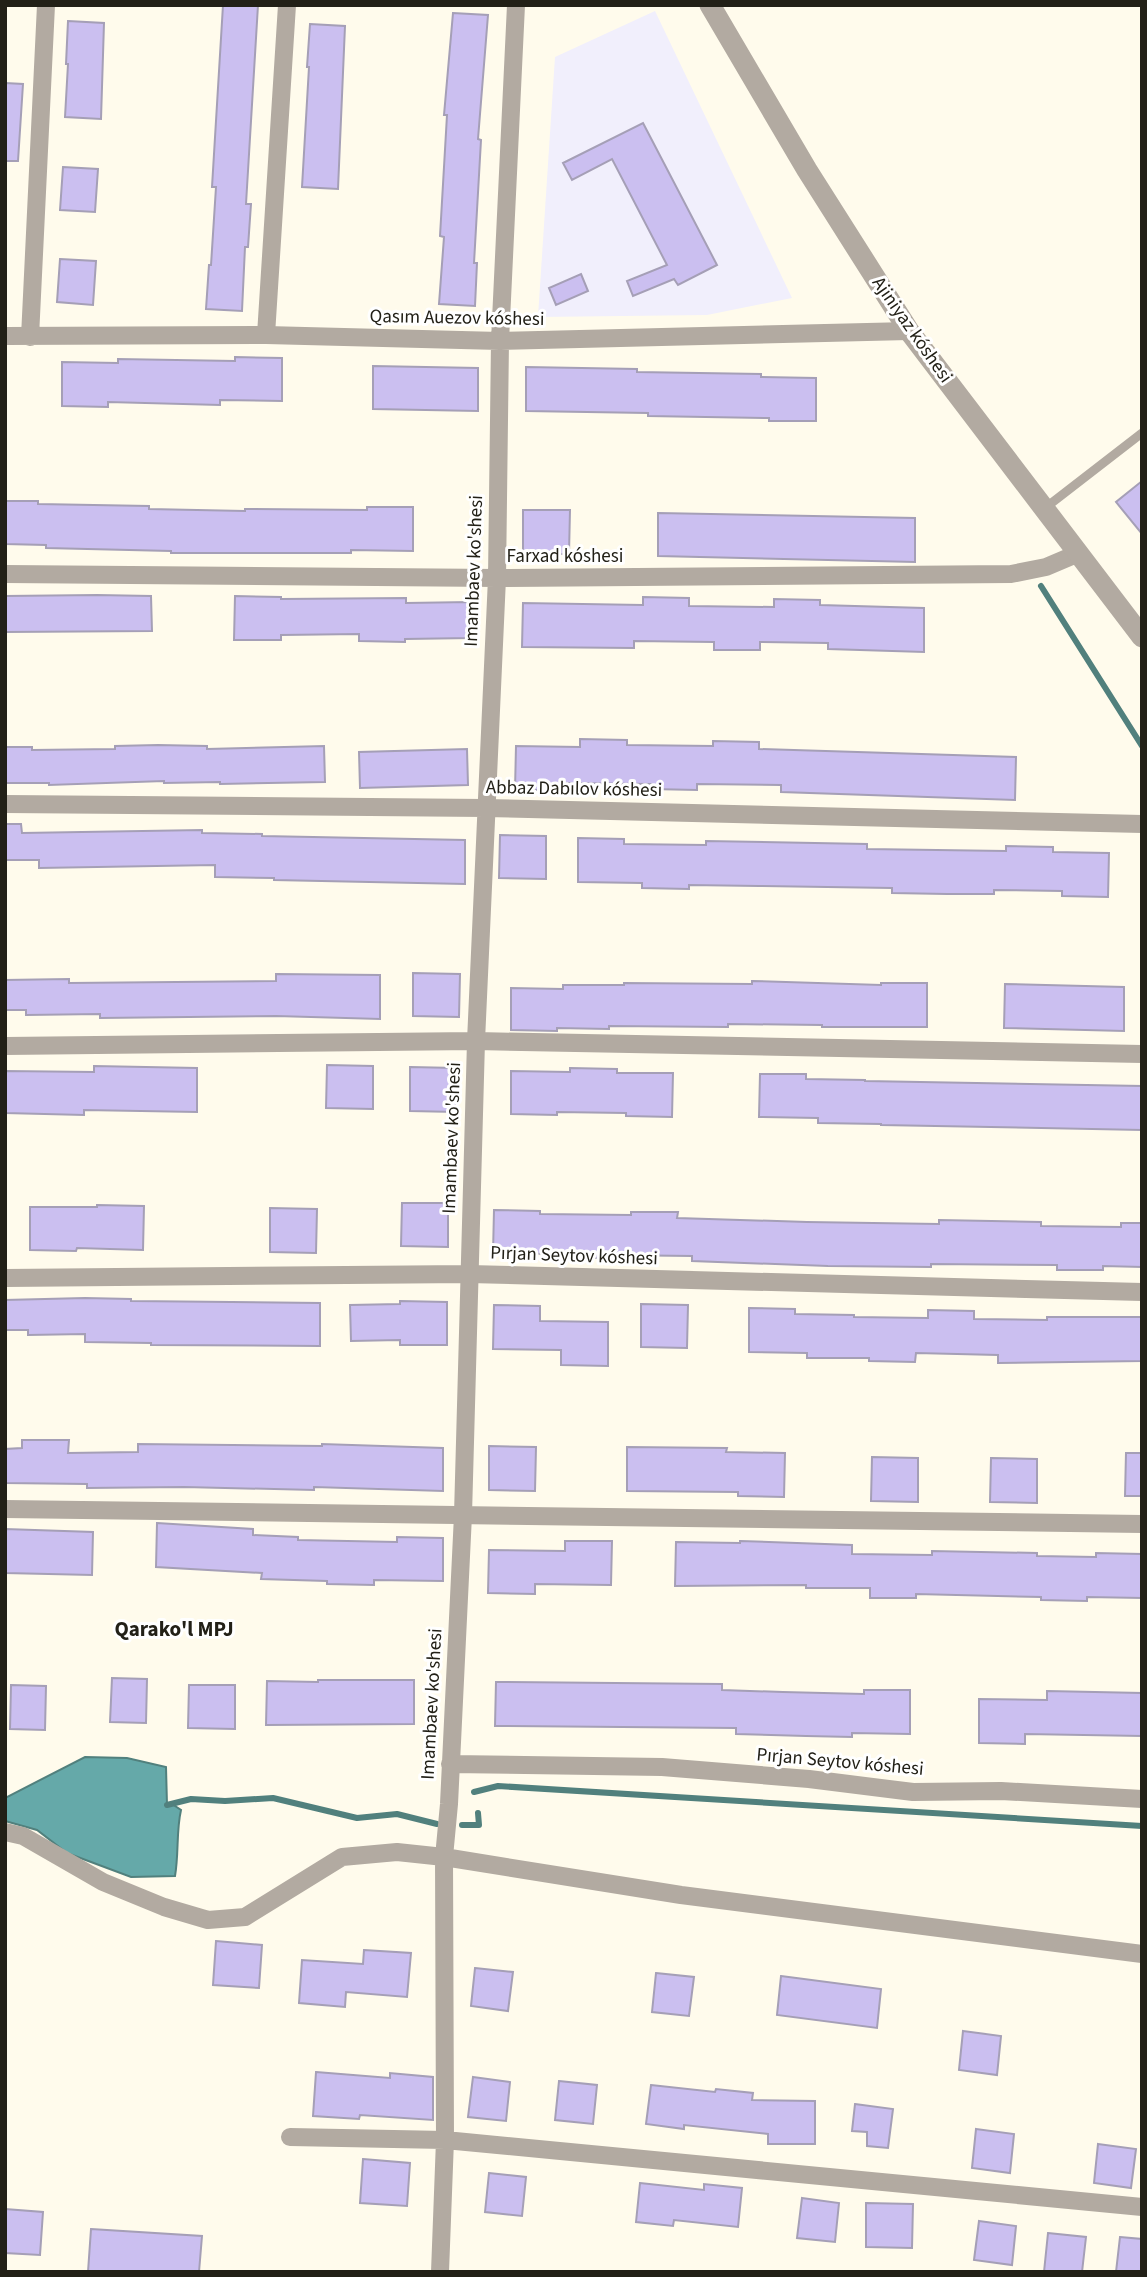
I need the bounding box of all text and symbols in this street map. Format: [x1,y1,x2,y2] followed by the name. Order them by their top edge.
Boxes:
[865,271,959,389] street label: Ajiniyaz kóshesi
[369,303,545,333] street label: Qasım Auezov kóshesi
[458,495,490,647] street label: Imambaev ko'shesi
[507,543,623,570] street label: Farxad kóshesi
[486,774,662,804] street label: Abbaz Dabılov kóshesi
[436,1062,468,1214] street label: Imambaev ko'shesi
[490,1240,658,1272] street label: Pırjan Seytov kóshesi
[114,1614,234,1644] district label: Qarako'l MPJ
[415,1628,449,1780] street label: Imambaev ko'shesi
[755,1741,925,1783] street label: Pırjan Seytov kóshesi

